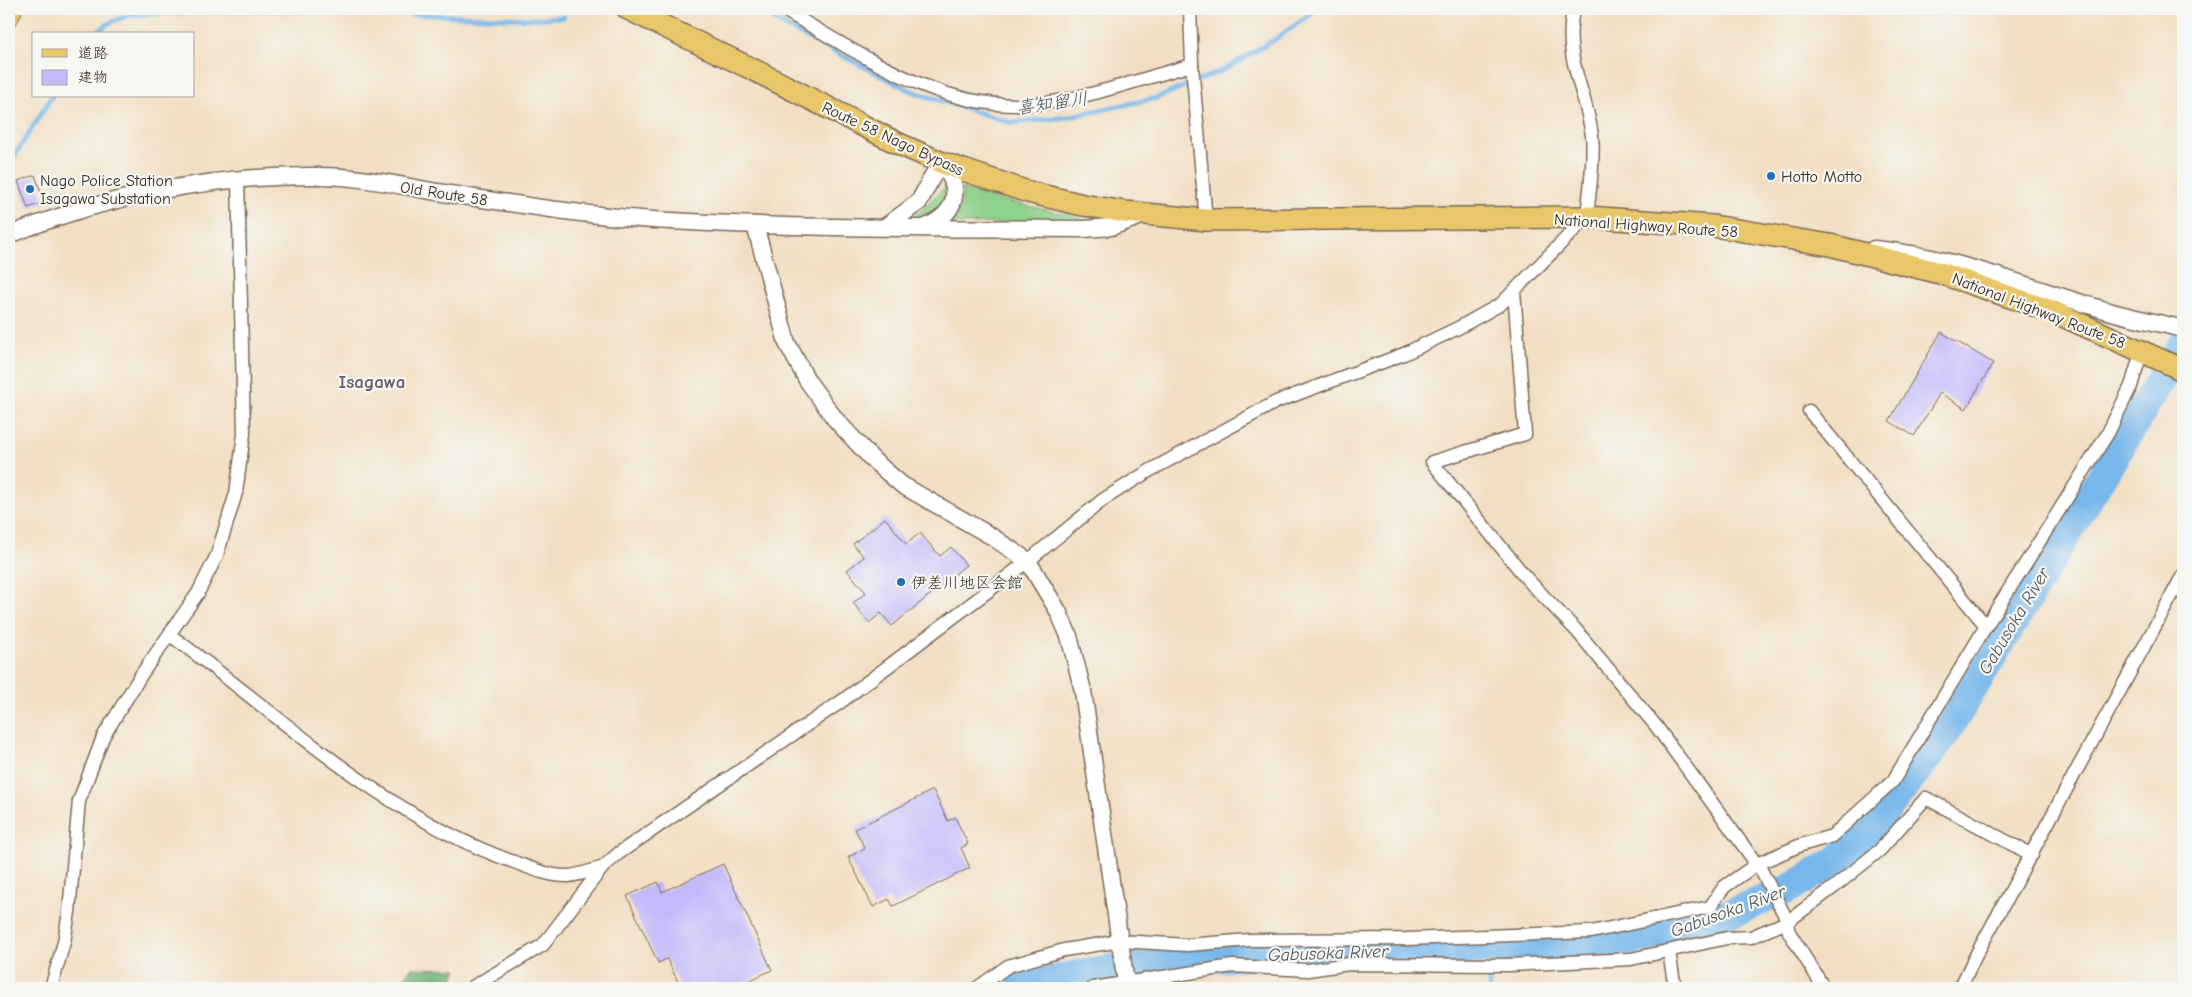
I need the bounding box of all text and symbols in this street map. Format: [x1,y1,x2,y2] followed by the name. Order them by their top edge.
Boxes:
[32,32,195,98] legend
[78,44,108,62] text: 道路
[78,68,108,86] text: 建物
[1015,88,1089,119] water label: 喜知留川
[819,98,966,180] street label: Route 58 Nago Bypass
[1781,168,1862,186] place label: Hotto Motto
[1765,170,1777,182] marker: Hotto Motto
[40,172,173,208] place label: Nago Police Station Isagawa Substation
[399,178,489,210] street label: Old Route 58
[24,183,36,195] marker: Nago Police Station Isagawa Substation
[1553,211,1738,241] street label: National Highway Route 58
[1949,270,2128,352] street label: National Highway Route 58
[339,371,405,393] district label: Isagawa
[1974,563,2055,678] water label: Gabusoka River
[911,574,1023,592] place label: 伊差川地区会館
[895,576,907,588] marker: 伊差川地区会館
[1668,881,1789,942] water label: Gabusoka River
[1267,941,1390,966] water label: Gabusoka River

